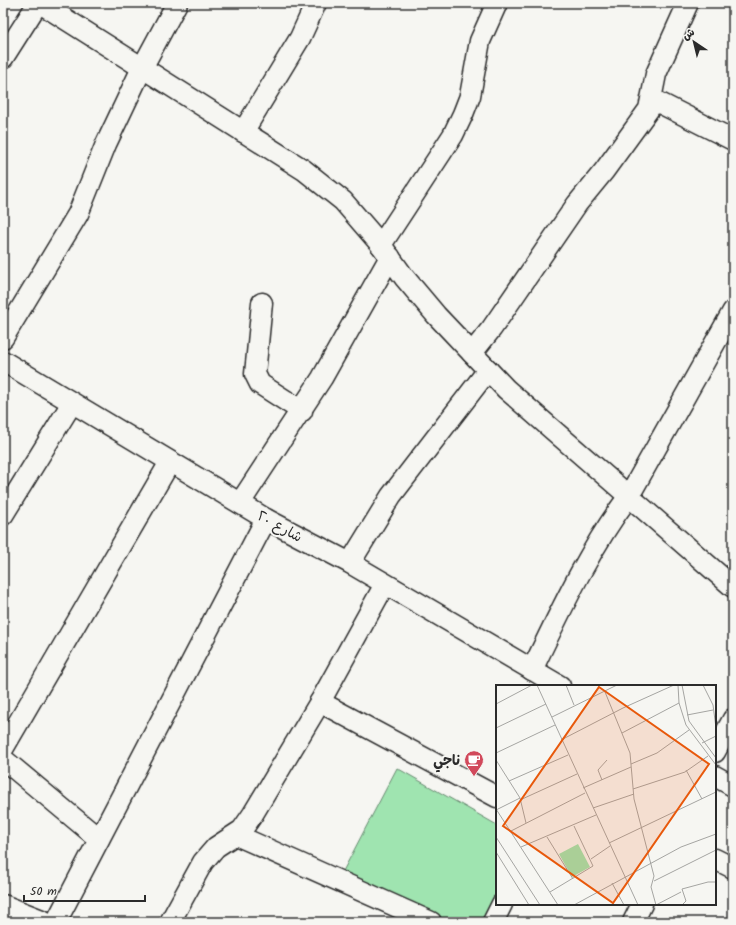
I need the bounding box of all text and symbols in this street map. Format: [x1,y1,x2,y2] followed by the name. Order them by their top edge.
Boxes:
[674,22,714,62] north arrow
[679,24,699,45] text: ش
[253,505,306,548] street label: شارع ٢٠
[496,685,716,905] inset map
[463,749,485,777] cafe icon: ناجي
[433,750,460,773] place label: ناجي
[24,877,145,903] scale bar
[30,882,57,901] text: 50 m

